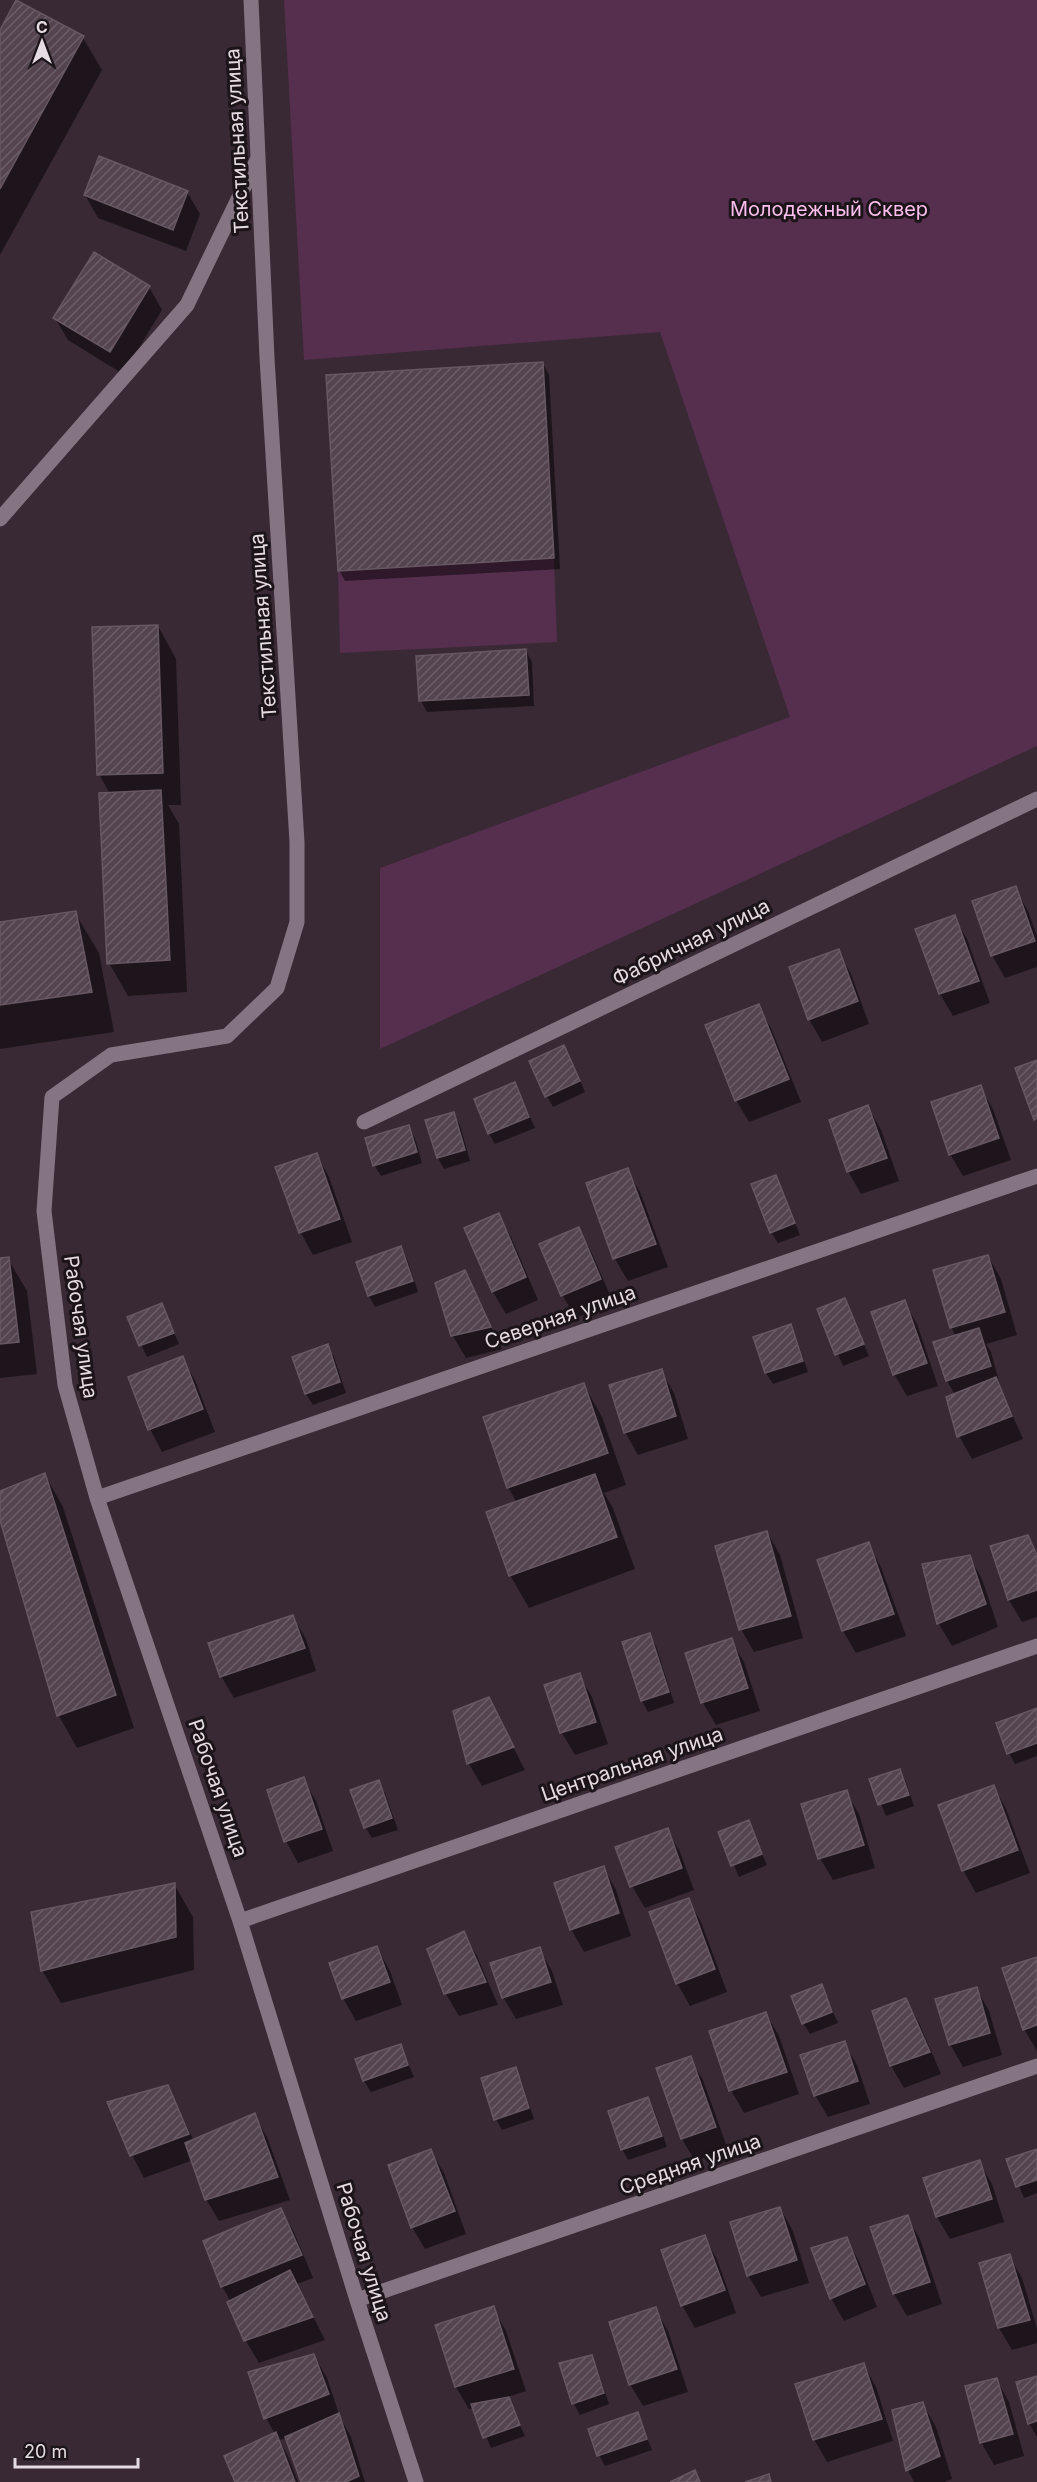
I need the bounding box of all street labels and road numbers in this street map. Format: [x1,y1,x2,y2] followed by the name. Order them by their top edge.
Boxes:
[220,48,254,234] street label: Текстильная улица
[245,533,281,719] street label: Текстильная улица
[608,894,774,990] street label: Фабричная улица
[59,1254,103,1400] street label: Рабочая улица
[481,1280,639,1354] street label: Северная улица
[183,1716,253,1860] street label: Рабочая улица
[538,1722,726,1806] street label: Центральная улица
[616,2129,764,2199] street label: Средняя улица
[331,2179,397,2325] street label: Рабочая улица

